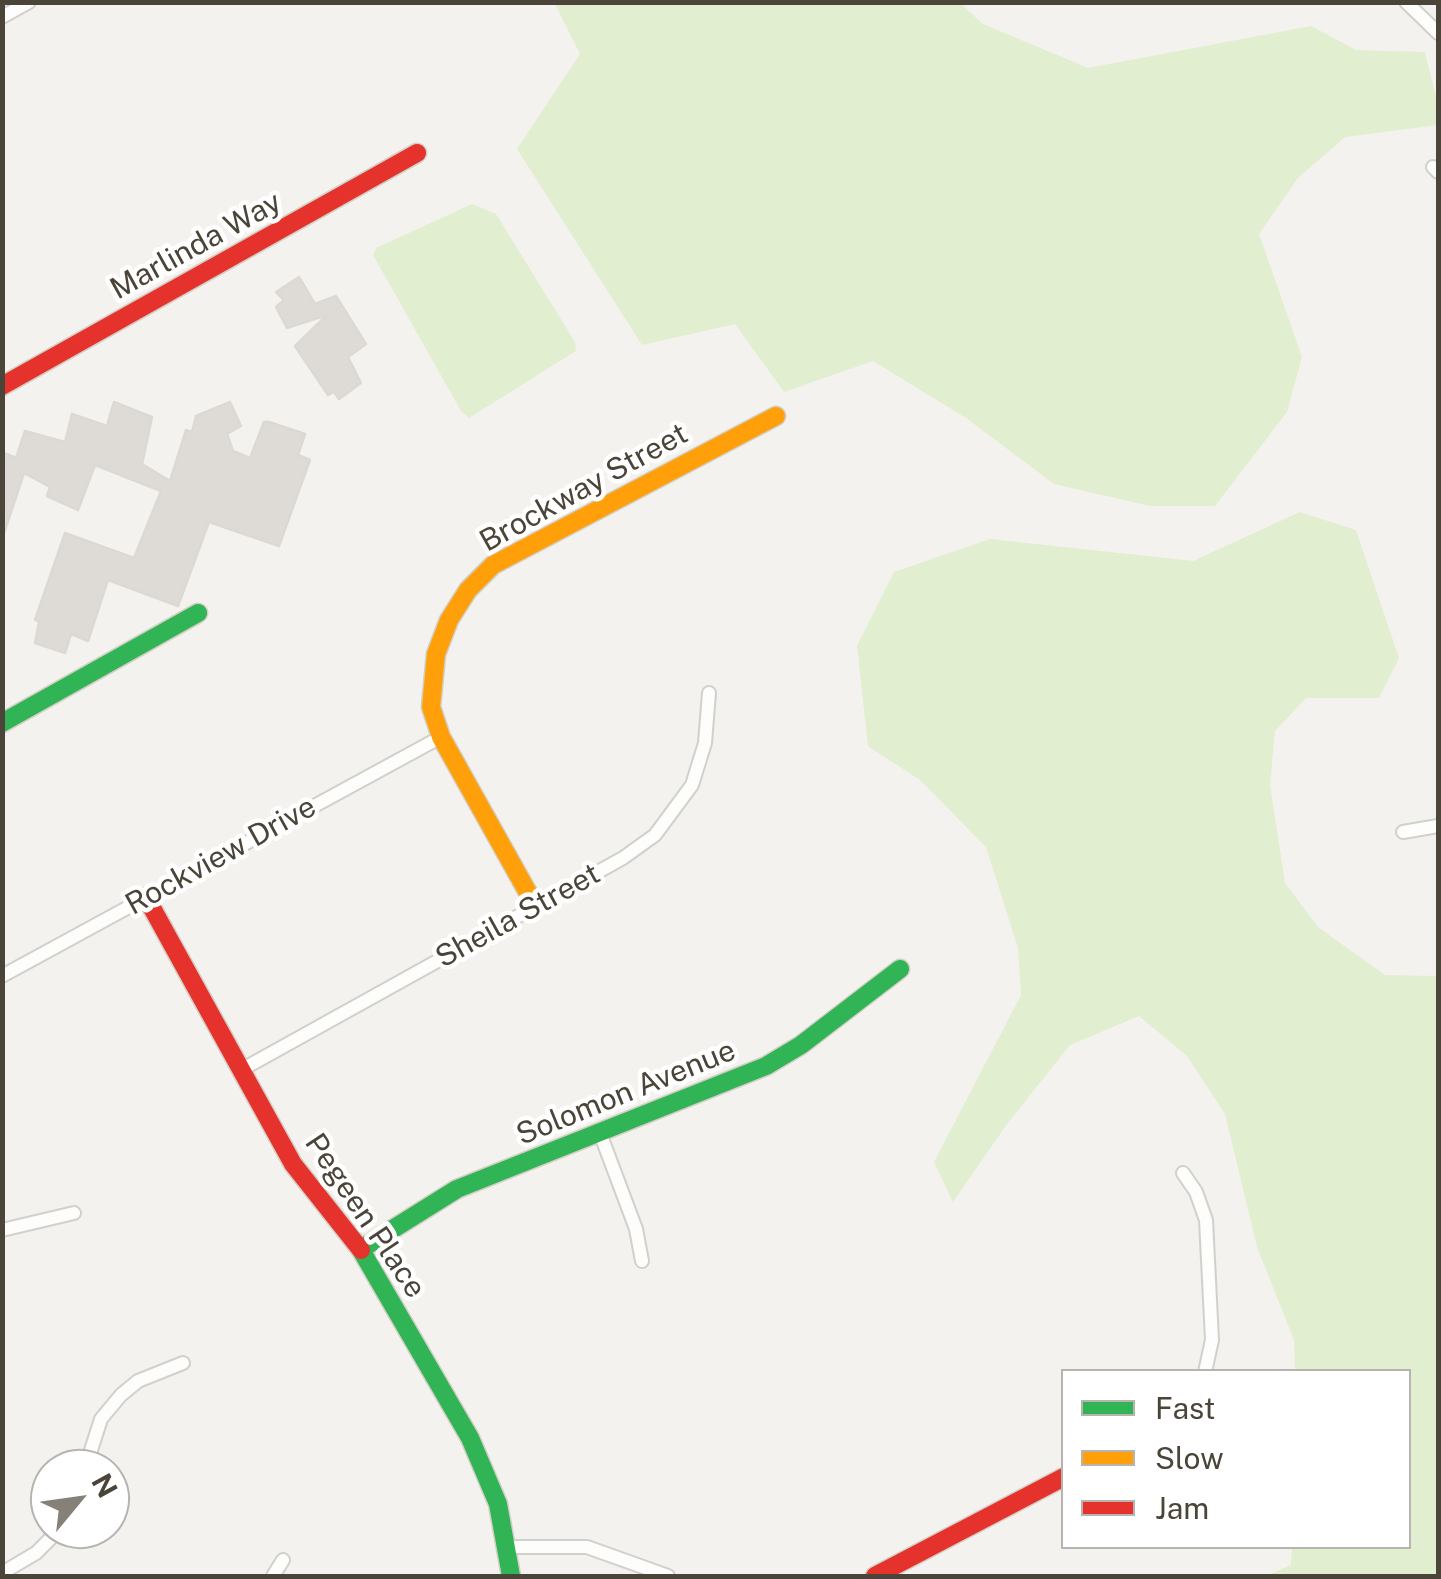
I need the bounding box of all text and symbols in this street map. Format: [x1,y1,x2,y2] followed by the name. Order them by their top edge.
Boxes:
[104,184,288,308] street label: Marlinda Way
[474,416,694,560] street label: Brockway Street
[120,789,322,923] street label: Rockview Drive
[429,856,607,976] street label: Sheila Street
[511,1033,741,1153] street label: Solomon Avenue
[297,1127,433,1305] street label: Pegeen Place
[1061,1369,1411,1549] legend
[1155,1390,1215,1426] text: Fast
[1155,1440,1224,1476] text: Slow
[30,1449,130,1549] north arrow
[85,1468,125,1503] text: N
[1155,1490,1209,1526] text: Jam

